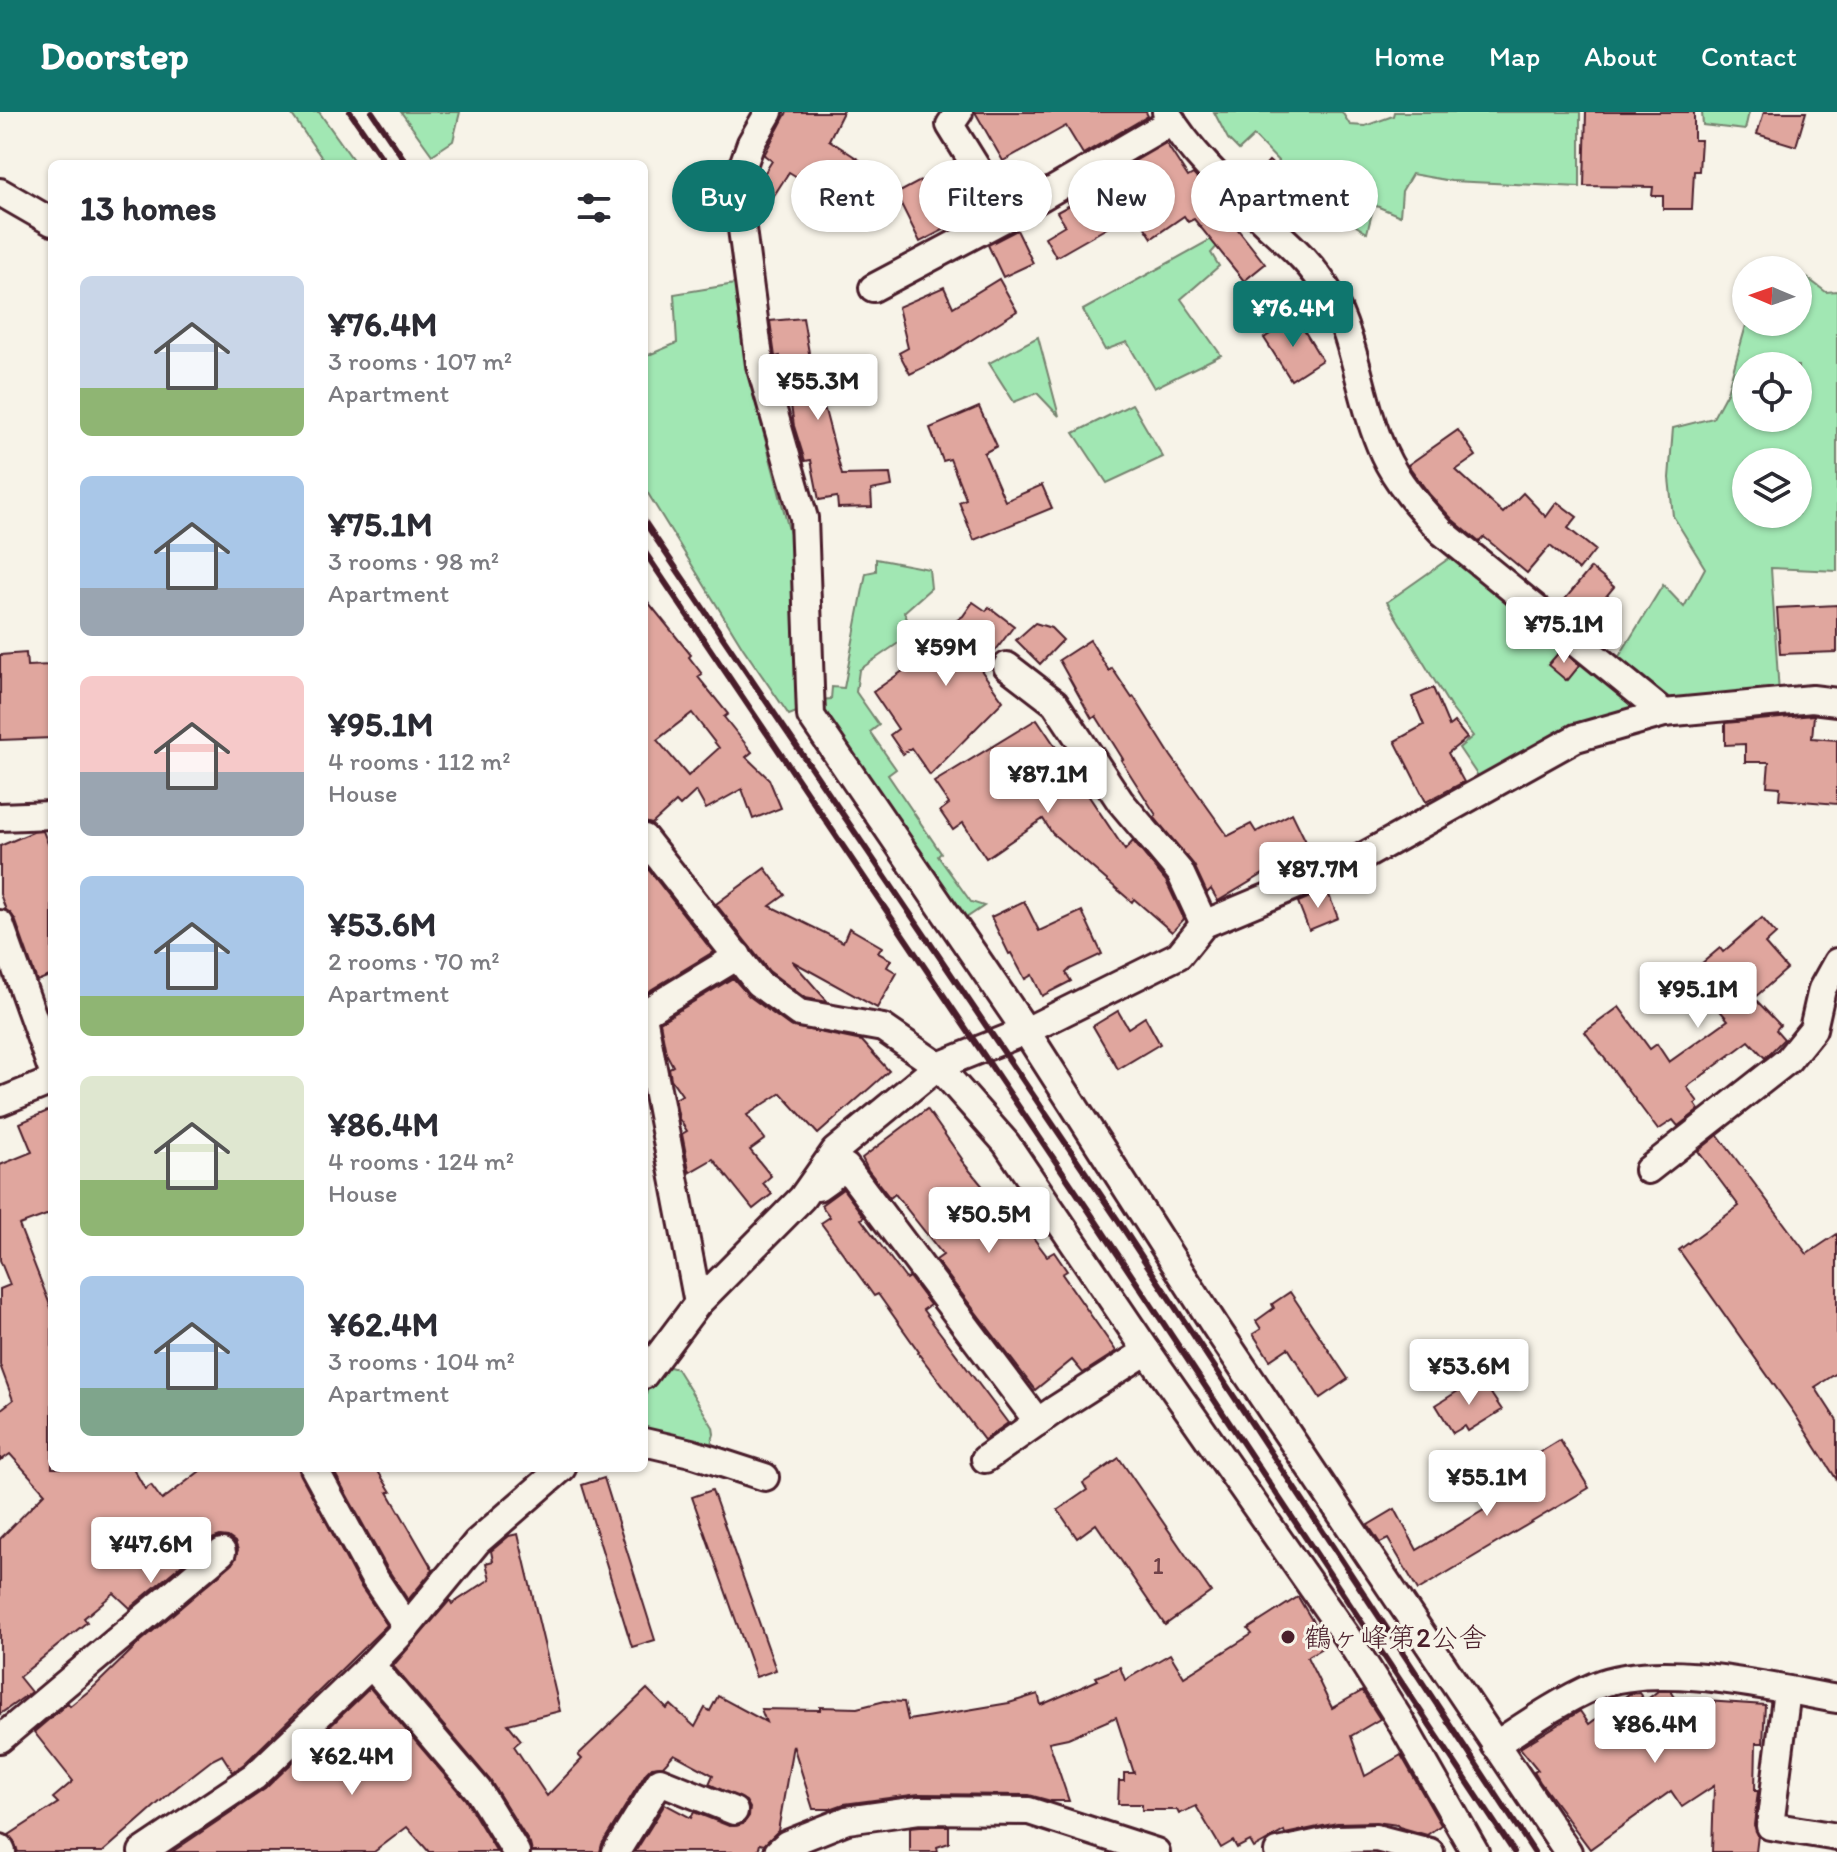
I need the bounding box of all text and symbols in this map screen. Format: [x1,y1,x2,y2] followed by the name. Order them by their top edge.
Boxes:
[40,33,189,79] text: Doorstep
[1374,39,1445,73] text: Home
[1489,39,1540,73] text: Map
[1584,39,1657,73] text: About
[1701,39,1797,73] text: Contact
[672,160,775,232] chip: Buy
[791,160,903,232] chip: Rent
[919,160,1052,232] chip: Filters
[1068,160,1175,232] chip: New
[1191,160,1378,232] chip: Apartment
[572,186,616,230] icon: filters
[80,188,216,229] text: 13 homes
[1732,256,1812,336] north arrow
[1732,256,1812,528] map controls
[1228,281,1358,349] pin: ¥76.4M
[1251,291,1335,323] text: ¥76.4M
[328,304,437,345] text: ¥76.4M
[144,308,240,404] icon: home
[328,345,512,377] text: 3 rooms · 107 m²
[1732,352,1812,432] button: locate
[753,354,883,422] pin: ¥55.3M
[777,364,859,396] text: ¥55.3M
[328,377,449,409] text: Apartment
[1732,448,1812,528] button: layers
[328,504,433,545] text: ¥75.1M
[144,508,240,604] icon: home
[328,545,499,577] text: 3 rooms · 98 m²
[328,577,449,609] text: Apartment
[1499,597,1629,665] pin: ¥75.1M
[1524,607,1604,639] text: ¥75.1M
[899,620,993,688] pin: ¥59M
[915,630,977,662] text: ¥59M
[328,704,434,745] text: ¥95.1M
[144,708,240,804] icon: home
[328,745,511,777] text: 4 rooms · 112 m²
[983,747,1113,815] pin: ¥87.1M
[1008,757,1088,789] text: ¥87.1M
[328,777,398,809] text: House
[1253,842,1383,910] pin: ¥87.7M
[1277,852,1359,884] text: ¥87.7M
[328,904,437,945] text: ¥53.6M
[144,908,240,1004] icon: home
[328,945,500,977] text: 2 rooms · 70 m²
[1633,962,1763,1030] pin: ¥95.1M
[1658,972,1738,1004] text: ¥95.1M
[328,977,449,1009] text: Apartment
[328,1104,439,1145] text: ¥86.4M
[144,1108,240,1204] icon: home
[328,1145,514,1177] text: 4 rooms · 124 m²
[328,1177,398,1209] text: House
[924,1187,1054,1255] pin: ¥50.5M
[947,1197,1031,1229] text: ¥50.5M
[328,1304,438,1345] text: ¥62.4M
[144,1308,240,1404] icon: home
[1404,1339,1534,1407] pin: ¥53.6M
[328,1345,515,1377] text: 3 rooms · 104 m²
[1428,1349,1510,1381] text: ¥53.6M
[328,1377,449,1409] text: Apartment
[1422,1450,1552,1518] pin: ¥55.1M
[1447,1460,1527,1492] text: ¥55.1M
[86,1517,216,1585] pin: ¥47.6M
[109,1527,193,1559] text: ¥47.6M
[1152,1551,1164,1580] house number: 1
[1304,1620,1487,1654] place label: 鶴ヶ峰第2公舎
[1279,1628,1297,1646] marker: 鶴ヶ峰第2公舎
[1590,1697,1720,1765] pin: ¥86.4M
[1612,1707,1698,1739] text: ¥86.4M
[287,1729,417,1797] pin: ¥62.4M
[310,1739,394,1771] text: ¥62.4M

